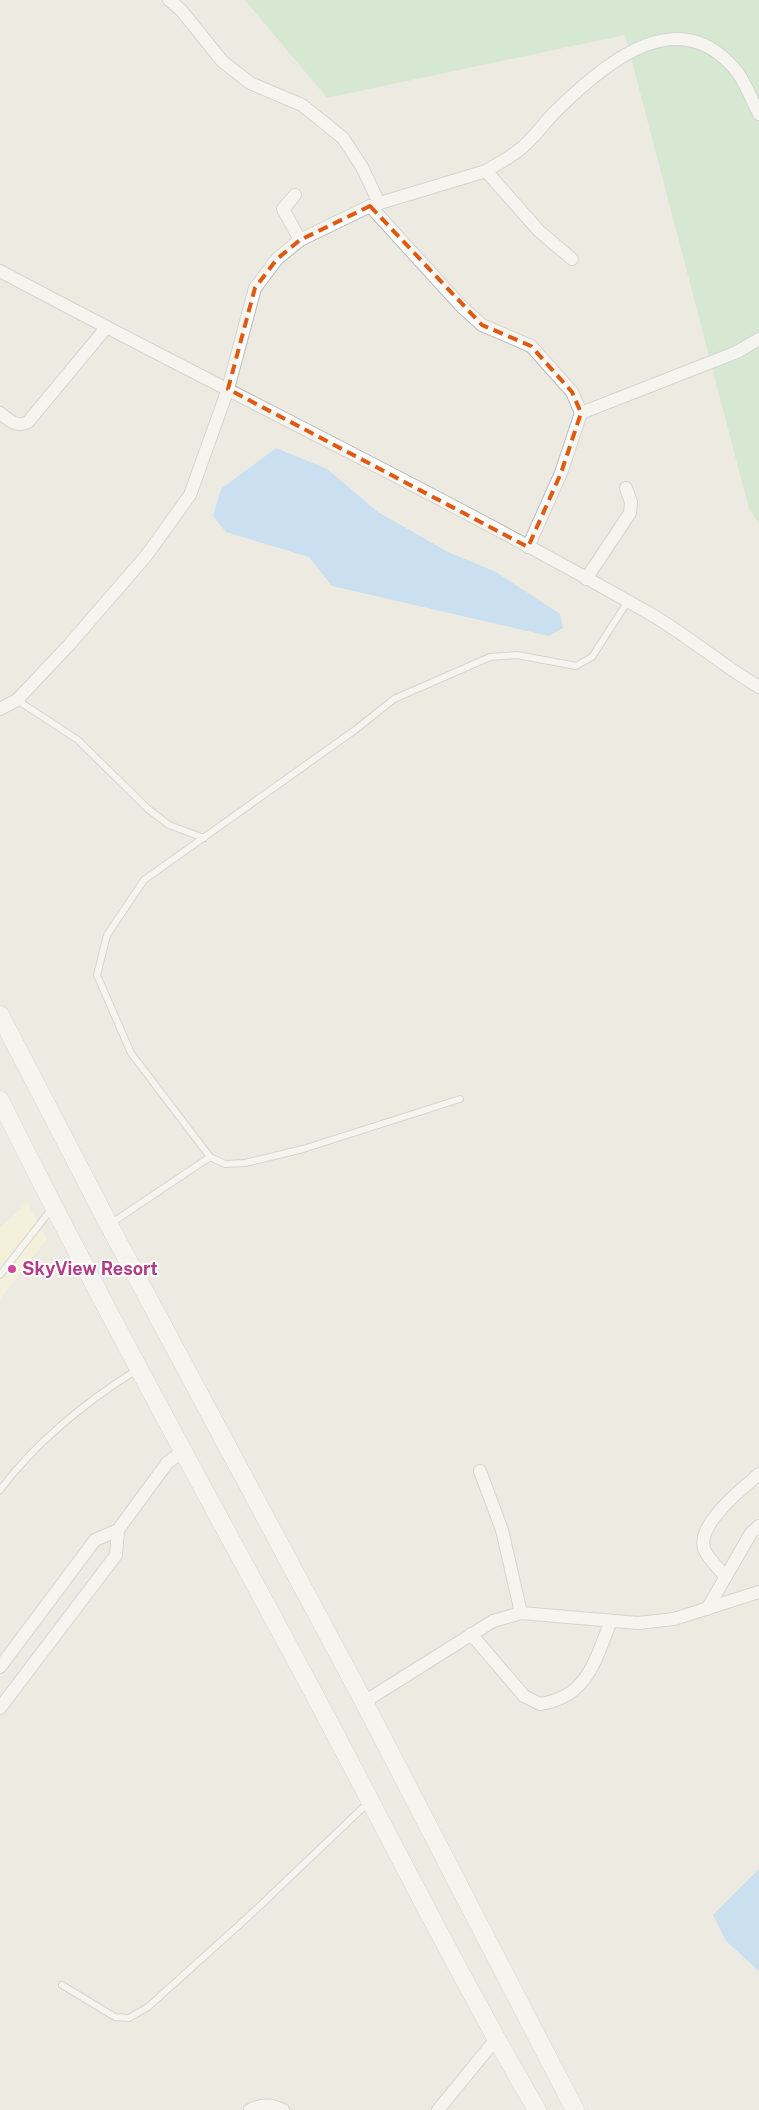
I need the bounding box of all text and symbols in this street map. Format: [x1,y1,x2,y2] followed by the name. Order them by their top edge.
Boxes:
[22,1258,158,1279] place label: SkyView Resort
[6,1263,18,1275] marker: SkyView Resort

